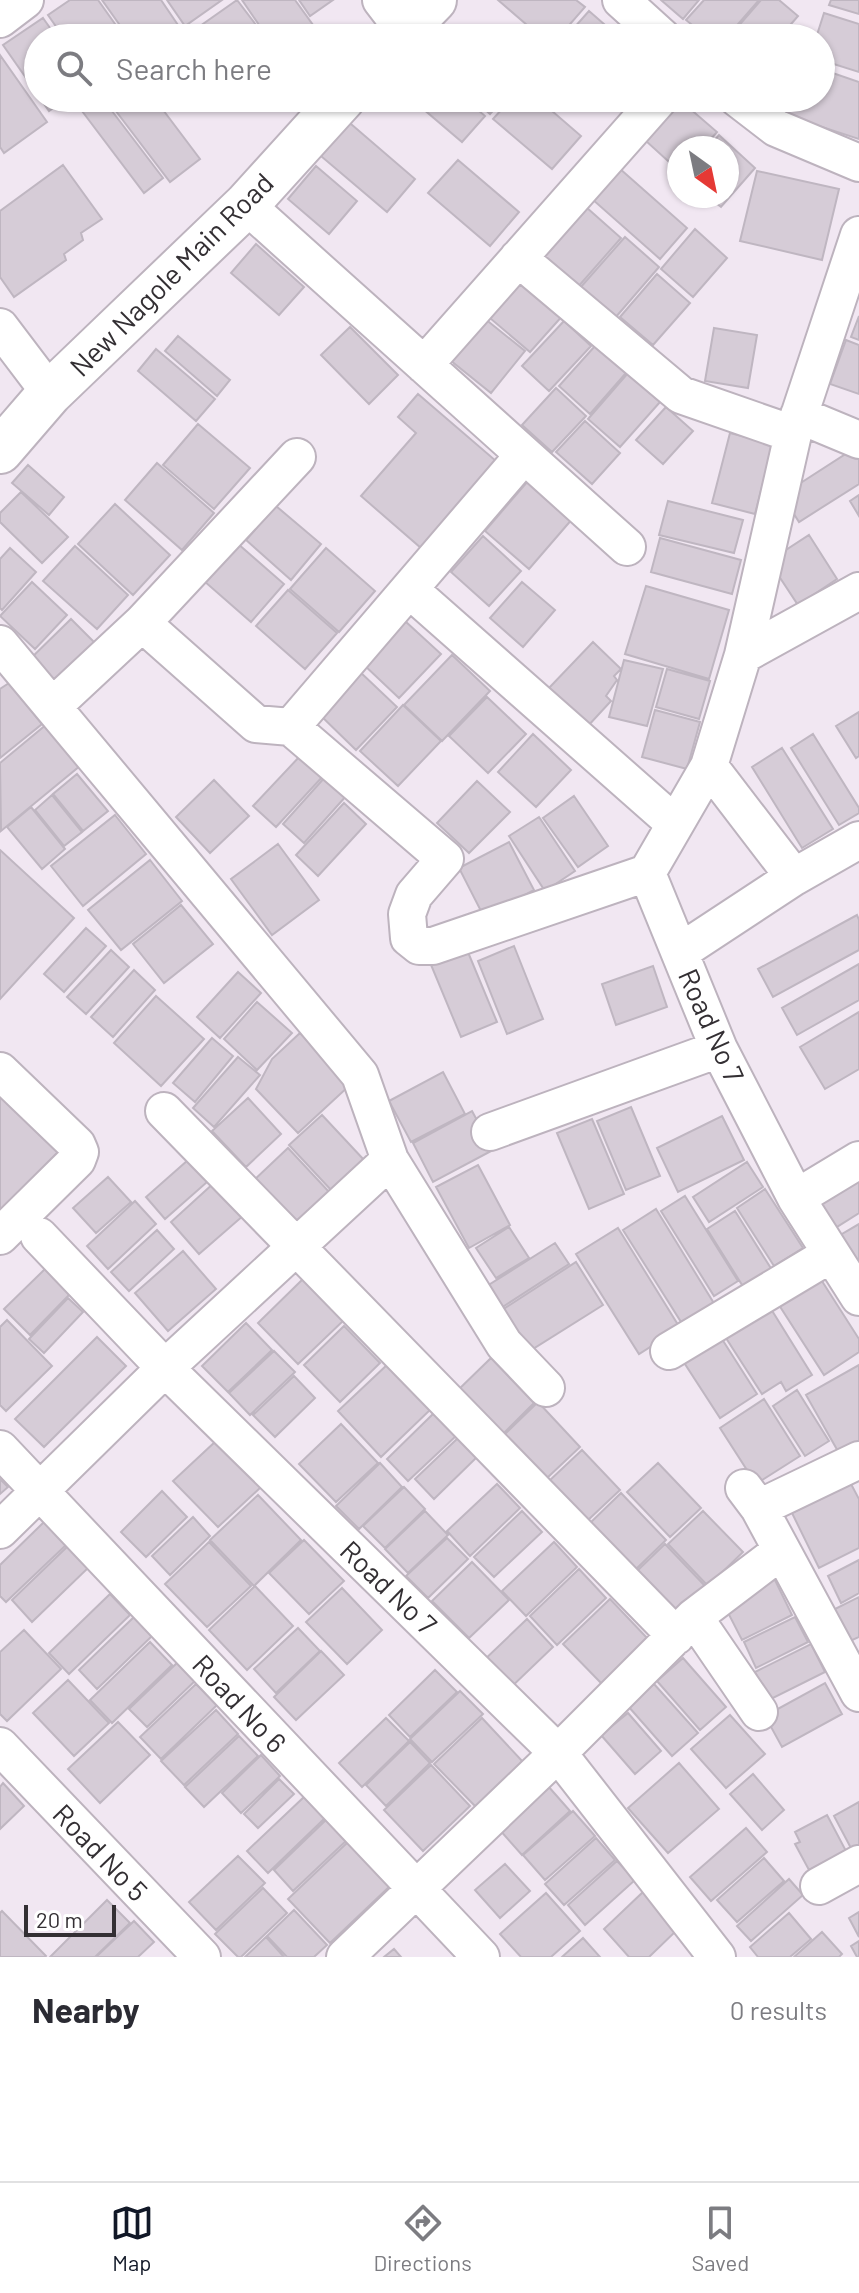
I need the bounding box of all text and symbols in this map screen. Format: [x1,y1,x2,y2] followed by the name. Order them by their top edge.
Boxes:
[24,24,835,112] search box
[52,46,96,90] icon: search
[116,50,272,86] text: Search here
[667,136,739,208] north arrow
[62,165,280,383] street label: New Nagole Main Road
[672,963,752,1087] street label: Road No 7
[334,1533,444,1641] street label: Road No 7
[186,1647,294,1759] street label: Road No 6
[47,1796,155,1908] street label: Road No 5
[24,1901,116,1937] scale bar
[36,1906,83,1932] text: 20 m
[32,1989,140,2030] text: Nearby
[730,1994,827,2025] text: 0 results
[110,2201,154,2275] tab: Map
[373,2201,472,2275] tab: Directions
[691,2201,749,2275] tab: Saved

